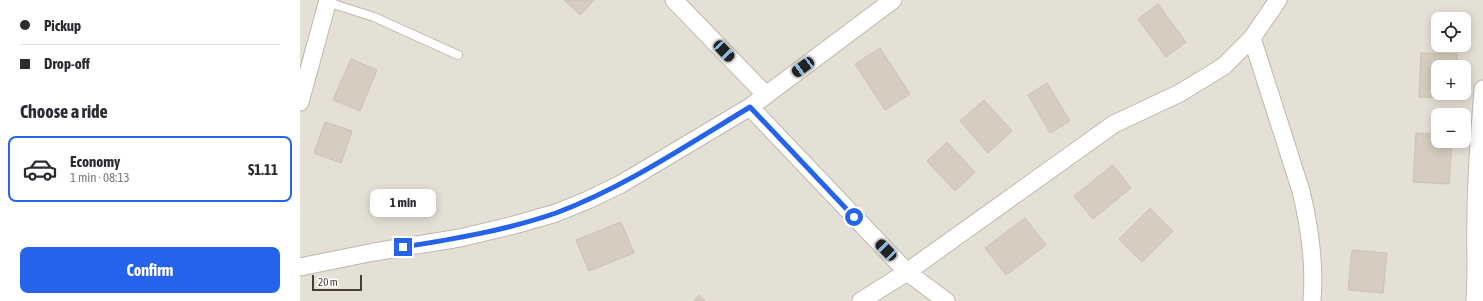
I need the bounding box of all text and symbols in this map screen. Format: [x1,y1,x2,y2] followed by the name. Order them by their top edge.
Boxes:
[1431,12,1471,148] map controls
[1431,12,1471,52] button: locate
[44,17,81,34] text: Pickup
[711,38,737,64] car
[44,55,90,72] text: Drop-off
[790,55,816,79] car
[1431,60,1471,100] button: +
[20,101,108,122] text: Choose a ride
[1431,108,1471,148] button: −
[22,151,58,187] icon: car
[70,153,120,170] text: Economy
[248,161,278,178] text: $1.11
[70,170,130,185] text: 1 min · 08:13
[370,189,436,217] callout: 1 min
[390,195,416,210] text: 1 min
[845,208,863,226] route start
[873,237,899,263] car
[394,238,412,256] route end
[20,247,280,293] button: Confirm
[312,273,362,292] scale bar
[318,276,338,288] text: 20 m

